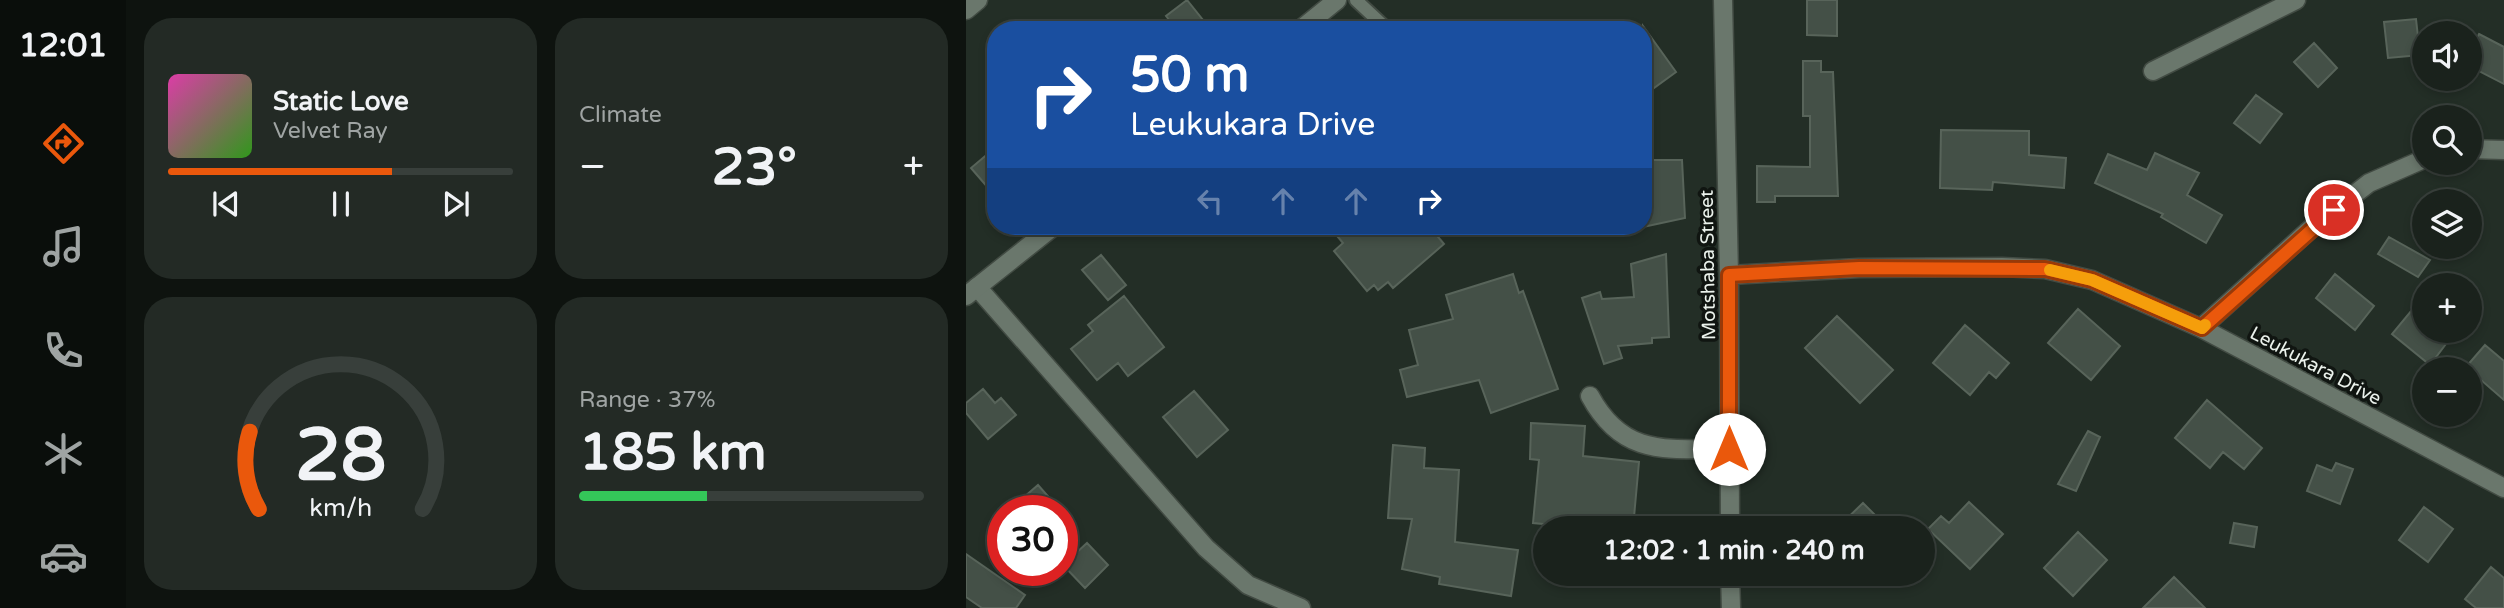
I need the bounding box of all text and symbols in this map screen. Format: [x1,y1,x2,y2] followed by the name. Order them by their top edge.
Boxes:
[2412,21,2482,427] map controls
[2412,21,2482,91] button: sound
[19,27,107,65] text: 12:01
[1130,46,1249,105] text: 50 m
[1015,49,1106,140] icon: right
[273,86,409,117] text: Static Love
[579,101,662,129] text: Climate
[2412,105,2482,175] button: search
[1130,106,1375,144] text: Leukukara Drive
[273,117,388,145] text: Velvet Ray
[39,119,88,168] icon: directions
[712,136,797,199] text: 23°
[579,144,606,190] text: −
[903,144,924,190] text: +
[2304,180,2364,240] pin
[1191,182,1229,220] icon: left
[1264,182,1302,220] icon: ahead
[1337,182,1375,220] icon: ahead
[1410,182,1448,220] icon: right
[207,185,245,223] icon: previous
[322,185,360,223] icon: pause
[437,185,475,223] icon: next
[2412,189,2482,259] button: layers
[1696,190,1720,340] street label: Motshaba Street
[2315,191,2353,229] icon: arrive
[39,222,88,271] icon: music
[2412,273,2482,343] button: +
[2246,322,2385,410] street label: Leukukara Drive
[39,326,88,375] icon: phone
[2412,357,2482,427] button: −
[579,386,715,414] text: Range · 37%
[1692,412,1766,486] position arrow
[295,413,386,501] text: 28
[579,421,767,484] text: 185 km
[39,429,88,478] icon: climate
[309,493,372,523] text: km/h
[987,495,1078,586] speed limit sign: 30
[39,532,88,581] icon: car
[1603,535,1865,566] text: 12:02 · 1 min · 240 m

